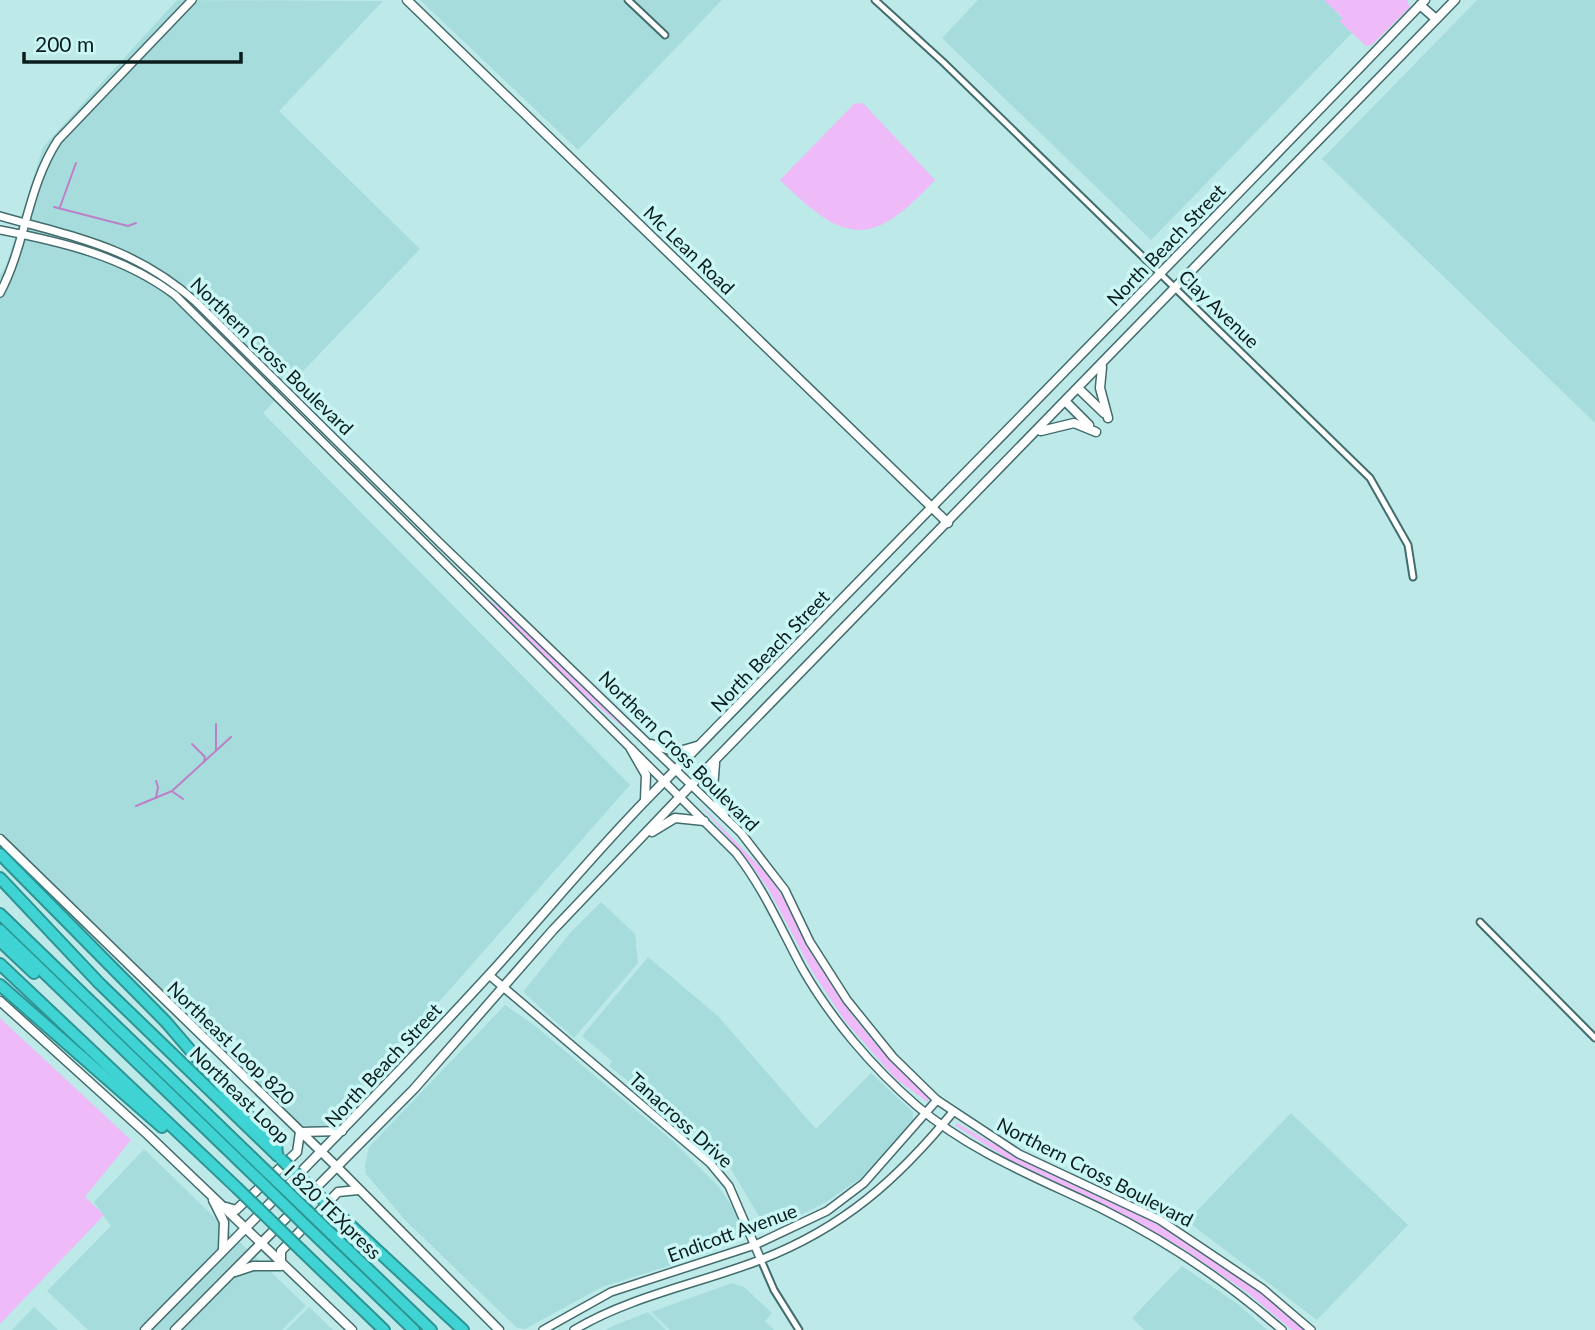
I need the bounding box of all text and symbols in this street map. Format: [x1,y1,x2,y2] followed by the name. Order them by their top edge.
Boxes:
[24,21,242,65] scale bar
[35,31,94,56] text: 200 m
[1102,179,1230,310] street label: North Beach Street
[639,201,740,299] street label: Mc Lean Road
[1174,265,1264,353] street label: Clay Avenue
[186,272,358,439] street label: Northern Cross Boulevard
[706,585,834,716] street label: North Beach Street
[594,666,764,836] street label: Northern Cross Boulevard
[163,976,299,1110] street label: Northeast Loop 820
[320,998,446,1131] street label: North Beach Street
[185,1042,295,1148] street label: Northeast Loop
[625,1067,738,1172] street label: Tanacross Drive
[993,1112,1197,1231] street label: Northern Cross Boulevard
[280,1160,386,1264] street label: I 820 TEXpress
[664,1198,800,1267] street label: Endicott Avenue

